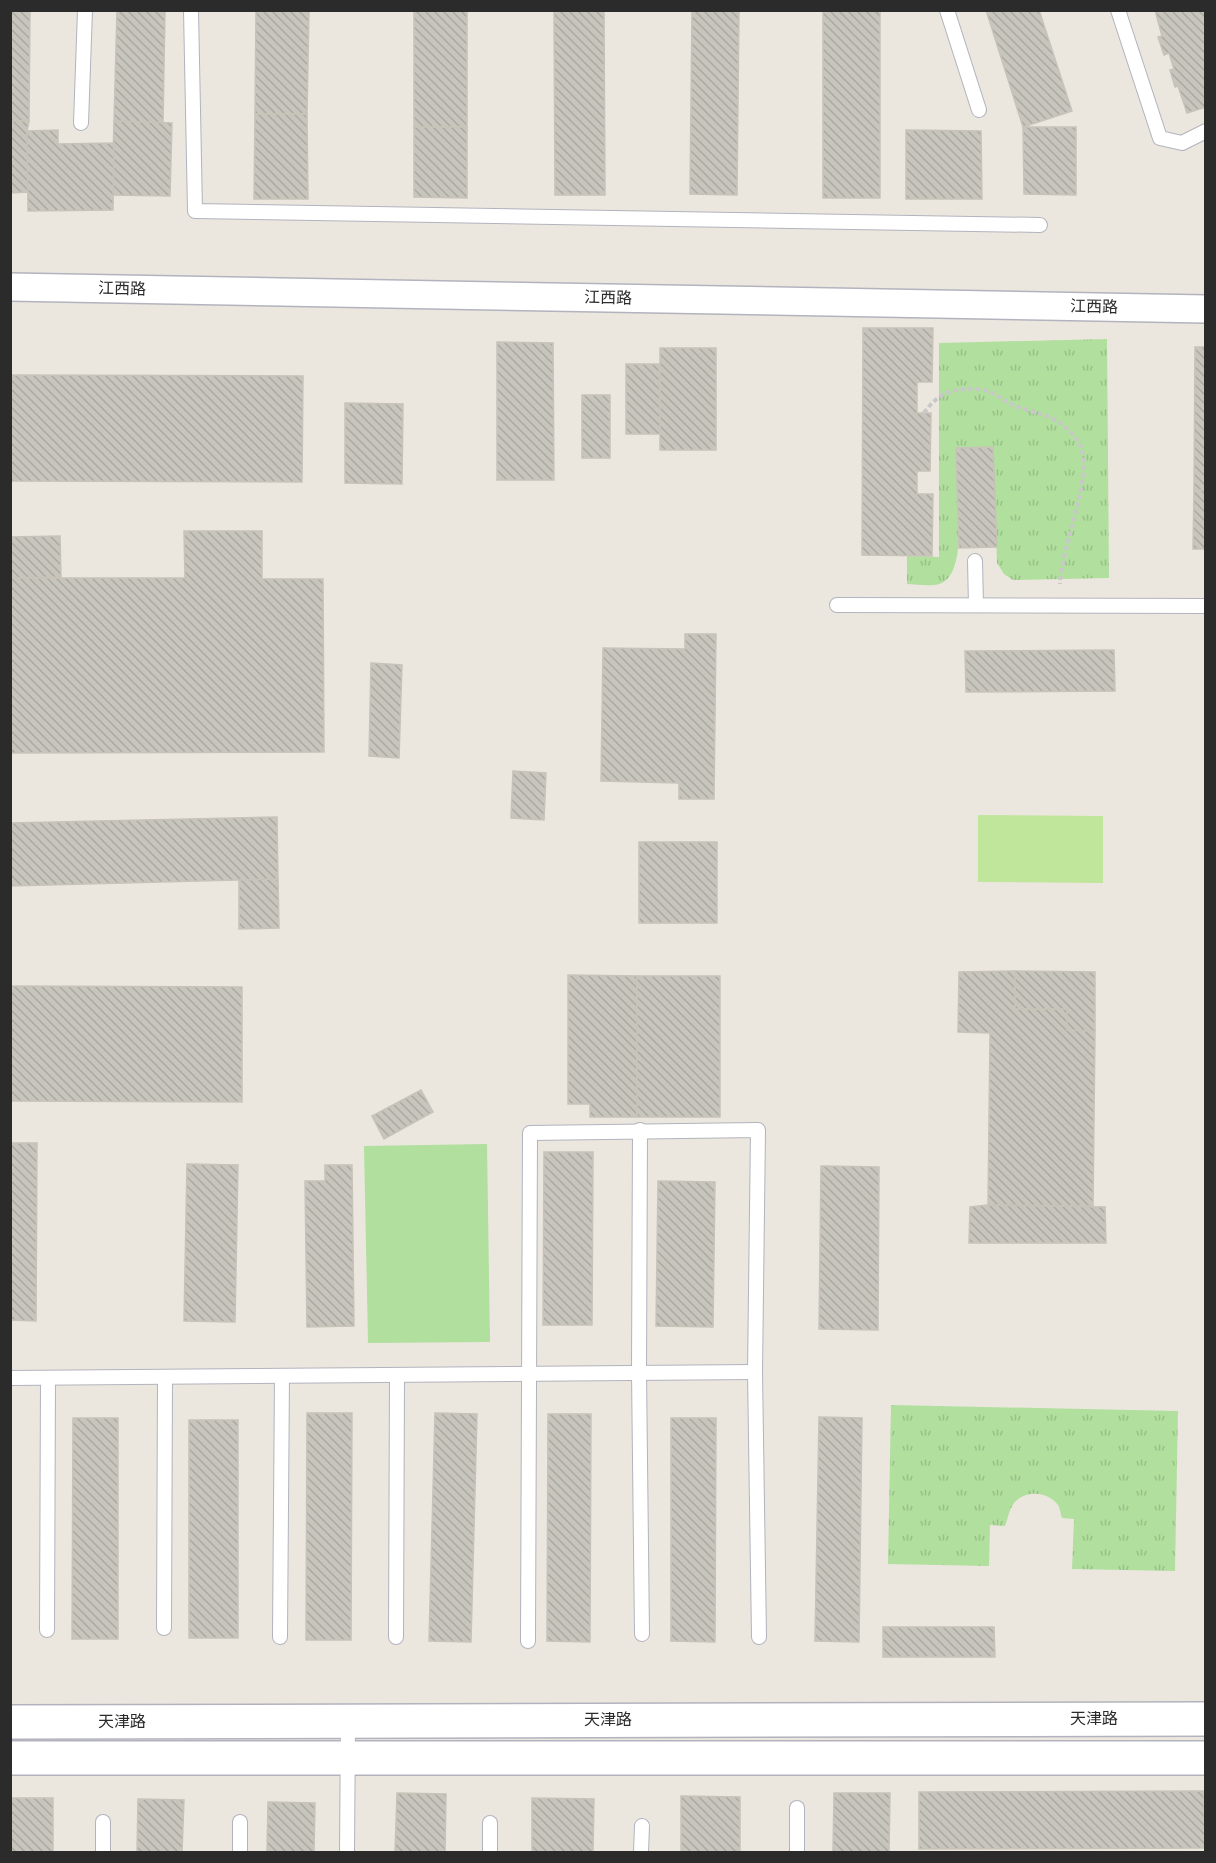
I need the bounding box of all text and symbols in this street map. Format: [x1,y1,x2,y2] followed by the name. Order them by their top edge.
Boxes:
[98,278,146,300] street label: 江西路
[584,287,632,309] street label: 江西路
[1070,296,1118,318] street label: 江西路
[1070,1708,1118,1730] street label: 天津路
[584,1709,632,1731] street label: 天津路
[98,1711,146,1733] street label: 天津路

